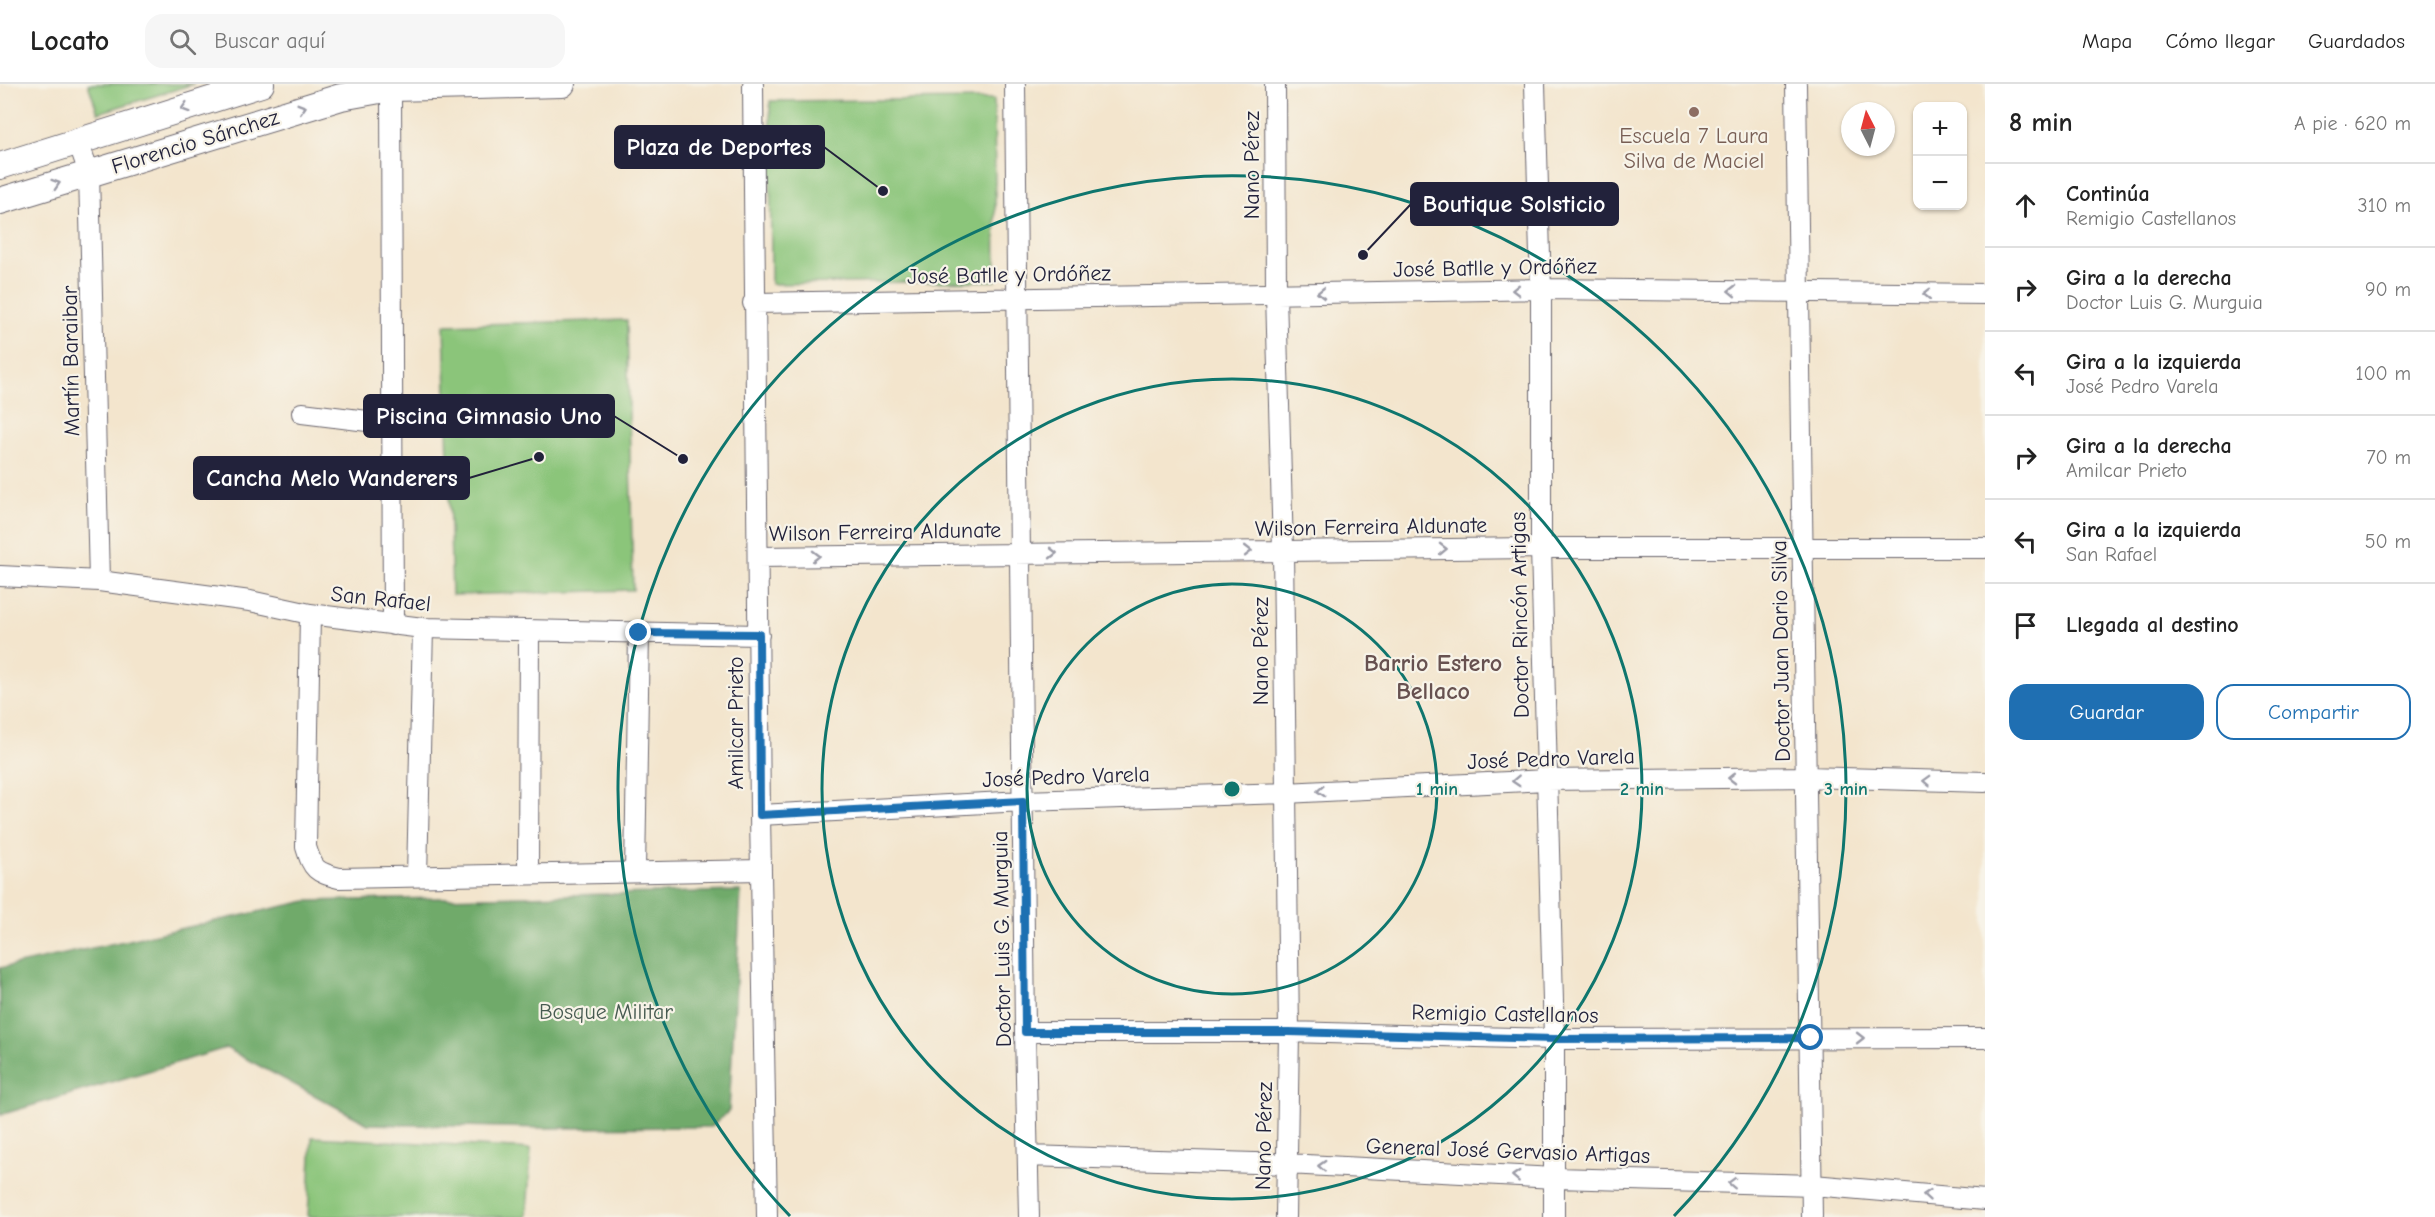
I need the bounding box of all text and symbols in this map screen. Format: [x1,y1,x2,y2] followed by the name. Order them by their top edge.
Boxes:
[145,14,565,68] search box
[30,25,109,57] text: Locato
[166,25,199,58] icon: search
[214,28,325,54] text: Buscar aquí
[2082,29,2132,53] text: Mapa
[2165,29,2275,53] text: Cómo llegar
[2308,29,2405,53] text: Guardados
[180,101,191,113] one-way arrow
[1841,102,1895,156] north arrow
[1913,102,1967,210] map controls
[1913,102,1967,156] button: +
[297,103,307,115] one-way arrow
[108,104,283,180] street label: Florencio Sánchez
[1687,105,1701,119] marker: Escuela 7 Laura Silva de Maciel
[2009,108,2073,138] text: 8 min
[1239,110,1265,219] street label: Nano Pérez
[2294,112,2411,135] text: A pie · 620 m
[1619,123,1769,174] place label: Escuela 7 Laura Silva de Maciel
[615,126,824,168] callout: Plaza de Deportes
[626,133,812,161] text: Plaza de Deportes
[1913,156,1967,210] button: −
[50,179,61,191] one-way arrow
[2066,181,2150,207] text: Continúa
[1411,183,1618,225] callout: Boutique Solsticio
[2009,189,2042,222] icon: ahead
[1423,190,1605,218] text: Boutique Solsticio
[2358,194,2411,217] text: 310 m
[2066,207,2236,230] text: Remigio Castellanos
[1393,253,1598,283] street label: José Batlle y Ordóñez
[907,260,1112,290] street label: José Batlle y Ordóñez
[2066,265,2232,291] text: Gira a la derecha
[2009,273,2042,306] icon: right
[2365,278,2411,301] text: 90 m
[1511,284,1520,296] one-way arrow
[57,285,85,437] street label: Martín Baraibar
[1727,285,1736,297] one-way arrow
[1316,287,1325,300] one-way arrow
[1922,287,1931,300] one-way arrow
[2066,291,2263,314] text: Doctor Luis G. Murguia
[2066,349,2241,375] text: Gira a la izquierda
[2009,357,2042,390] icon: left
[2356,362,2411,385] text: 100 m
[2066,375,2219,398] text: José Pedro Varela
[364,395,614,437] callout: Piscina Gimnasio Uno
[376,402,602,430] text: Piscina Gimnasio Uno
[2066,433,2232,459] text: Gira a la derecha
[2009,441,2042,474] icon: right
[2366,446,2411,469] text: 70 m
[194,457,469,499] callout: Cancha Melo Wanderers
[2066,459,2187,482] text: Amilcar Prieto
[206,464,458,492] text: Cancha Melo Wanderers
[1255,512,1487,542] street label: Wilson Ferreira Aldunate
[1505,512,1535,718] street label: Doctor Rincón Artigas
[769,517,1001,547] street label: Wilson Ferreira Aldunate
[2066,517,2241,543] text: Gira a la izquierda
[2009,525,2042,558] icon: left
[2365,530,2411,553] text: 50 m
[1766,540,1796,762] street label: Doctor Juan Dario Silva
[1439,543,1448,555] one-way arrow
[2066,543,2157,566] text: San Rafael
[1244,545,1253,557] one-way arrow
[1049,547,1058,559] one-way arrow
[812,550,821,562] one-way arrow
[330,581,432,617] street label: San Rafael
[1248,596,1274,705] street label: Nano Pérez
[2009,609,2042,642] icon: arrive
[2066,612,2239,638] text: Llegada al destino
[625,619,651,645] route end
[1364,649,1502,705] district label: Barrio Estero Bellaco
[723,656,749,790] street label: Amilcar Prieto
[2009,684,2204,740] button: Guardar
[2216,684,2411,740] button: Compartir
[1467,743,1635,775] street label: José Pedro Varela
[982,761,1150,793] street label: José Pedro Varela
[1727,772,1736,784] one-way arrow
[1922,774,1931,787] one-way arrow
[1511,775,1520,788] one-way arrow
[1222,779,1242,799] centre of rings
[1416,779,1458,800] text: 1 min
[1620,779,1664,800] text: 2 min
[1824,779,1868,800] text: 3 min
[1316,784,1325,797] one-way arrow
[987,831,1017,1047] street label: Doctor Luis G. Murguia
[539,999,673,1025] park label: Bosque Militar
[1411,999,1599,1029] street label: Remigio Castellanos
[1797,1024,1823,1050] route start
[1856,1032,1865,1044] one-way arrow
[1250,1081,1278,1190] street label: Nano Pérez
[1365,1133,1651,1169] street label: General José Gervasio Artigas
[1317,1160,1326,1173] one-way arrow
[1512,1169,1521,1182] one-way arrow
[1728,1176,1737,1189] one-way arrow
[1922,1189,1931,1202] one-way arrow

